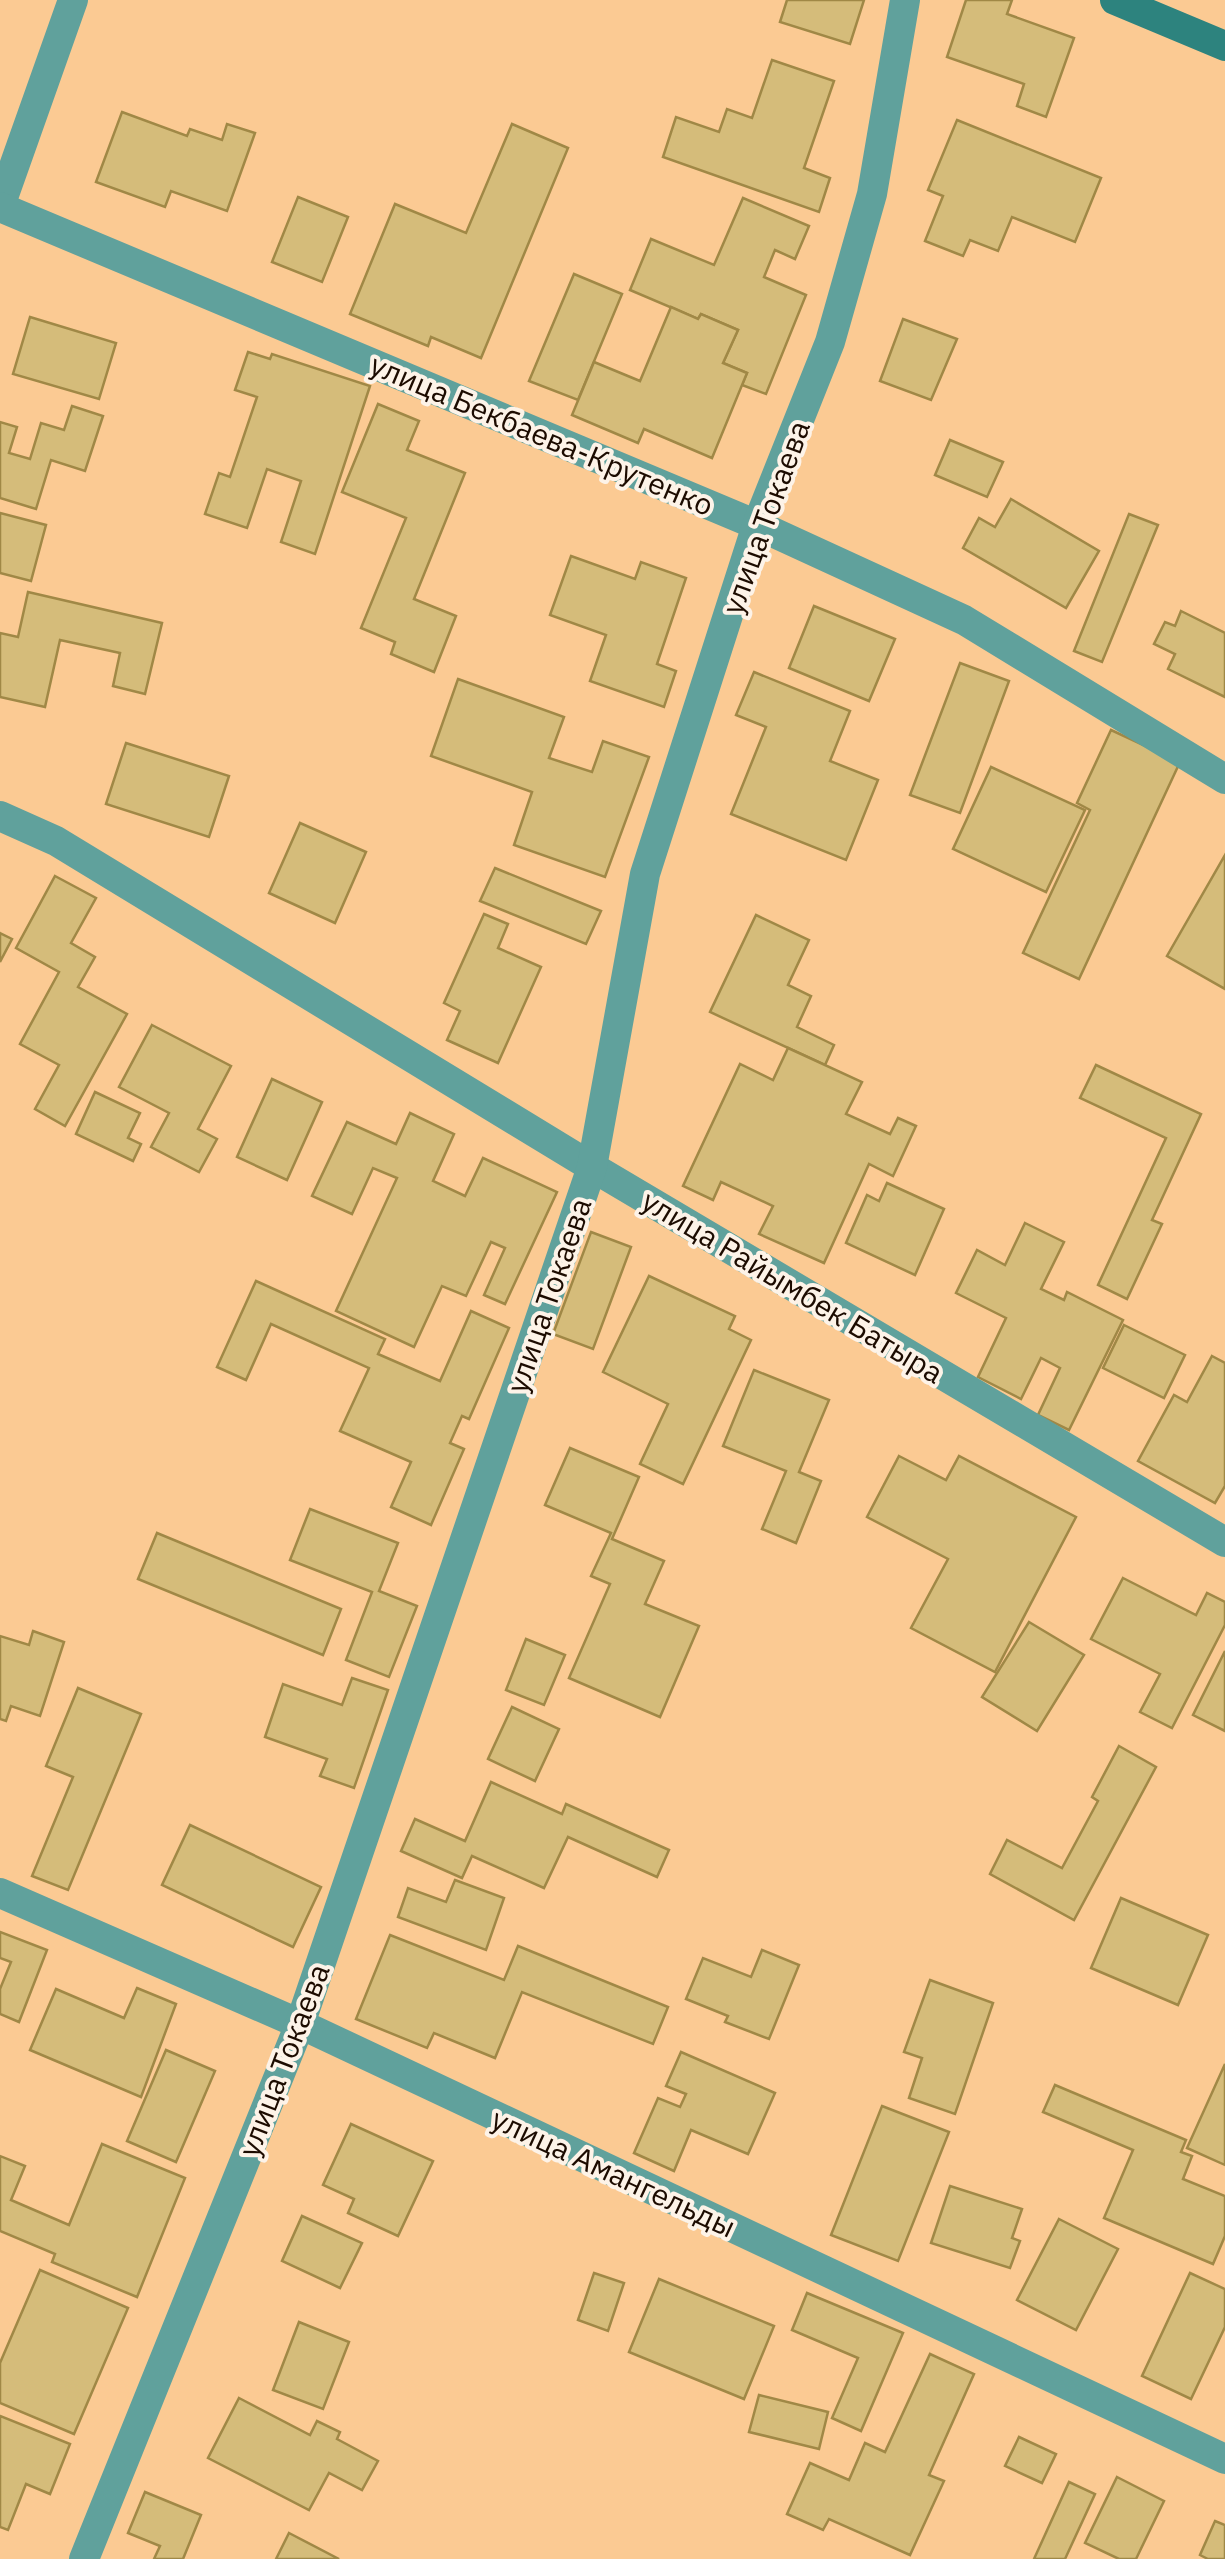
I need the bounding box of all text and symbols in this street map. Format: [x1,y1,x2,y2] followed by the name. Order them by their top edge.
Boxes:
[365,344,719,524] street label: улица Бекбаева-Крутенко
[712,415,818,619] street label: улица Токаева
[635,1180,951,1392] street label: улица Райымбек Батыра
[496,1192,600,1398] street label: улица Токаева
[228,1958,338,2162] street label: улица Токаева
[486,2098,742,2246] street label: улица Амангельды

